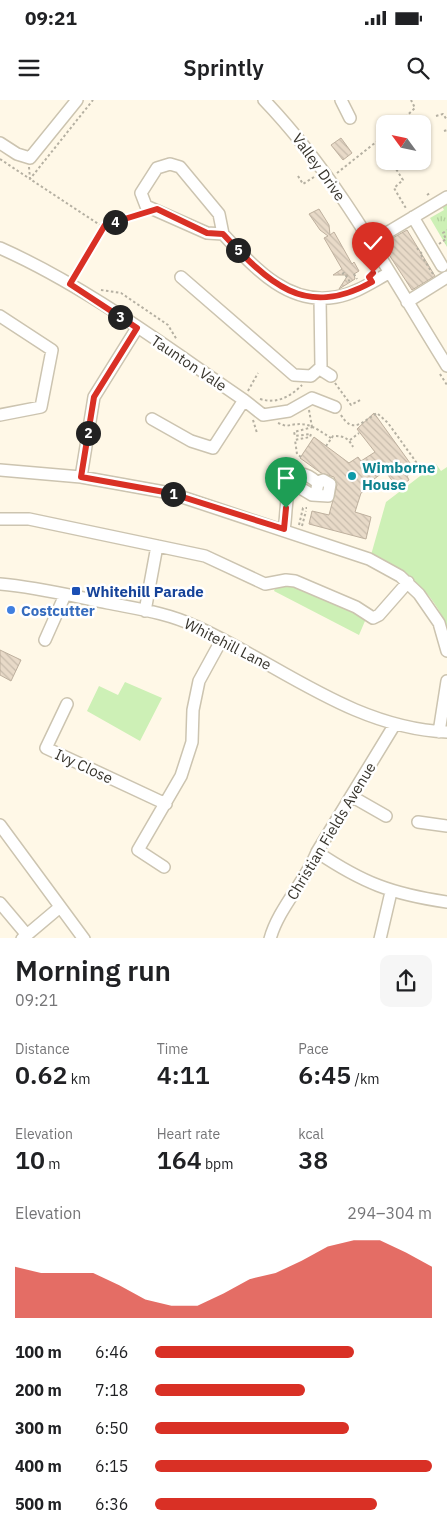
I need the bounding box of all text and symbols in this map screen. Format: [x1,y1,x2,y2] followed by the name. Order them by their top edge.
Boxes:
[25,6,77,30] text: 09:21
[183,53,264,82] text: Sprintly
[15,54,43,82] icon: menu
[404,54,432,82] icon: search
[376,115,431,170] north arrow
[376,115,431,170] map controls
[288,130,350,204] street label: Valley Drive
[102,210,128,234] pin: 4
[111,213,120,231] text: 4
[352,222,394,273] pin
[359,229,387,257] icon: check
[226,238,250,262] pin: 5
[234,241,243,259] text: 5
[108,304,132,330] pin: 3
[116,308,125,326] text: 3
[148,331,230,395] street label: Taunton Vale
[76,420,100,446] pin: 2
[84,424,93,442] text: 2
[265,457,307,508] pin
[362,458,435,494] place label: Wimborne House
[272,464,300,492] icon: arrive
[346,470,358,482] marker: Wimborne House
[160,482,186,506] pin: 1
[169,485,178,503] text: 1
[86,582,204,601] place label: Whitehill Parade
[70,585,82,597] marker: Whitehill Parade
[21,601,95,620] place label: Costcutter
[5,604,17,616] marker: Costcutter
[181,614,275,674] street label: Whitehill Lane
[52,744,116,788] street label: Ivy Close
[282,759,380,903] street label: Christian Fields Avenue
[15,952,171,989] text: Morning run
[380,955,432,1007] button: share
[15,990,58,1010] text: 09:21
[15,1040,70,1058] text: Distance
[157,1040,188,1058] text: Time
[298,1040,329,1058] text: Pace
[15,1058,67,1091] text: 0.62
[157,1058,210,1091] text: 4:11
[298,1058,351,1091] text: 6:45
[67,1070,90,1088] text: km
[351,1070,380,1088] text: /km
[15,1125,73,1143] text: Elevation
[157,1125,220,1143] text: Heart rate
[298,1125,324,1143] text: kcal
[15,1143,45,1176] text: 10
[157,1143,202,1176] text: 164
[298,1143,328,1176] text: 38
[45,1155,61,1173] text: m
[202,1155,233,1173] text: bpm
[15,1203,81,1223] text: Elevation
[347,1203,432,1223] text: 294–304 m
[15,1342,62,1362] text: 100 m
[95,1342,128,1362] text: 6:46
[15,1380,62,1400] text: 200 m
[95,1380,128,1400] text: 7:18
[15,1418,62,1438] text: 300 m
[95,1418,128,1438] text: 6:50
[15,1456,62,1476] text: 400 m
[95,1456,128,1476] text: 6:15
[15,1494,62,1514] text: 500 m
[95,1494,128,1514] text: 6:36

